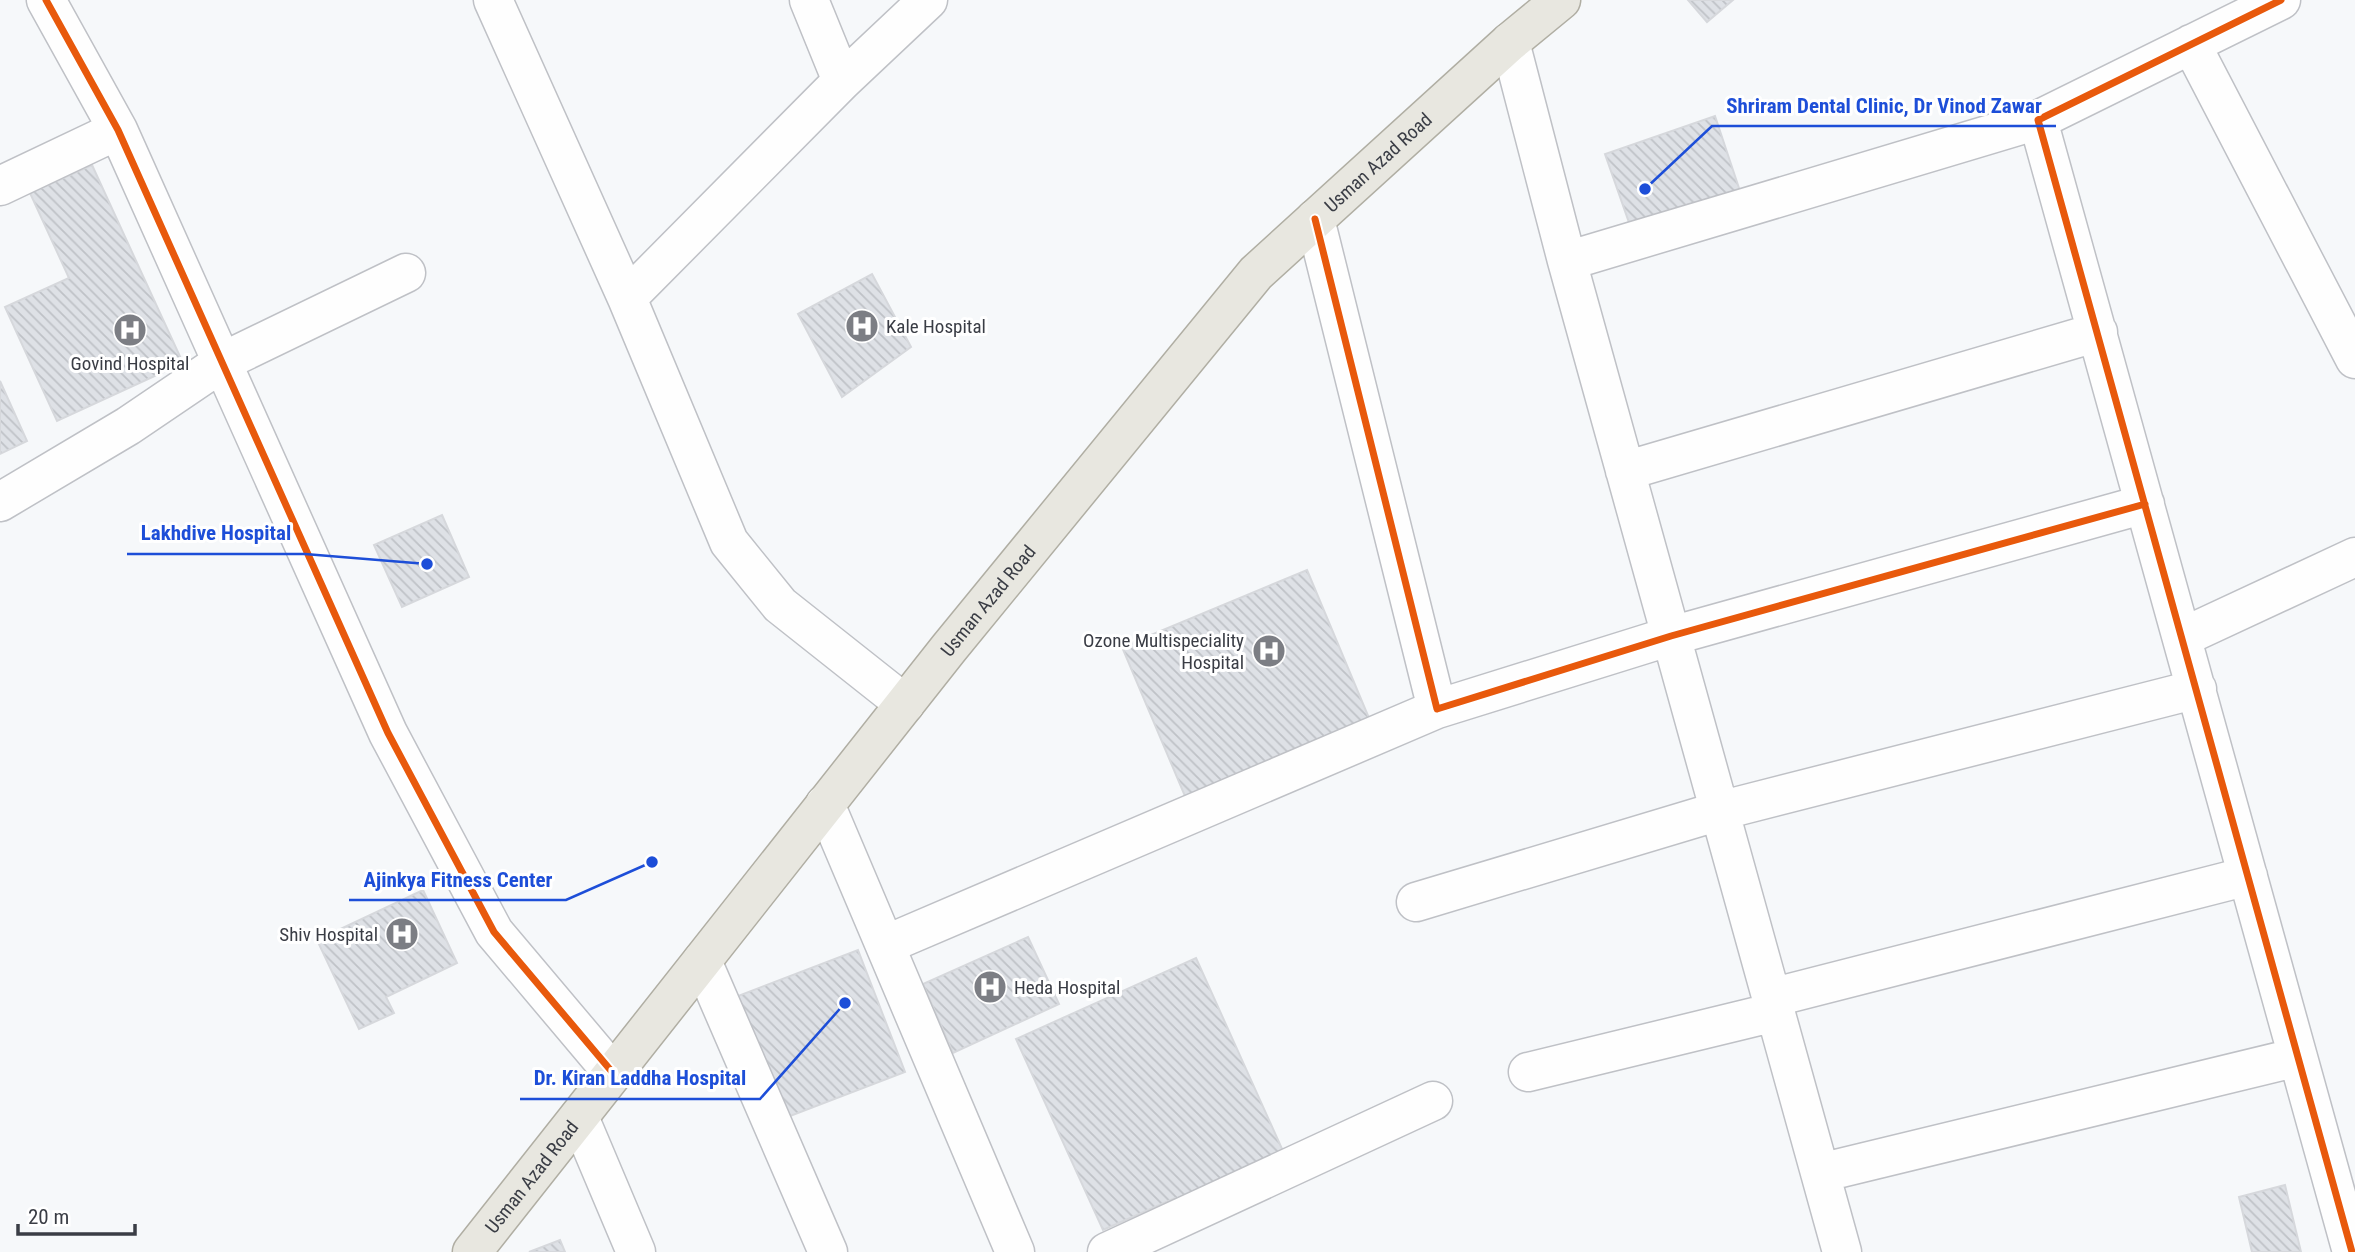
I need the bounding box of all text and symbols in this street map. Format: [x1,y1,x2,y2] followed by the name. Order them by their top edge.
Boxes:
[1712,84,2056,126] callout: Shriram Dental Clinic, Dr Vinod Zawar
[1726,94,2042,118] text: Shriram Dental Clinic, Dr Vinod Zawar
[1319,108,1436,217] street label: Usman Azad Road
[843,307,881,345] hospital icon: Kale Hospital
[111,311,149,349] hospital icon: Govind Hospital
[886,315,986,338] place label: Kale Hospital
[71,352,189,375] place label: Govind Hospital
[127,512,305,554] callout: Lakhdive Hospital
[141,521,291,545] text: Lakhdive Hospital
[936,540,1040,661] street label: Usman Azad Road
[1083,629,1244,674] place label: Ozone Multispeciality Hospital
[1250,632,1288,670] hospital icon: Ozone Multispeciality Hospital
[349,858,566,900] callout: Ajinkya Fitness Center
[363,868,553,892] text: Ajinkya Fitness Center
[383,915,421,953] hospital icon: Shiv Hospital
[279,923,378,946] place label: Shiv Hospital
[971,968,1009,1006] hospital icon: Heda Hospital
[1014,976,1120,999] place label: Heda Hospital
[520,1057,760,1099] callout: Dr. Kiran Laddha Hospital
[534,1066,746,1090] text: Dr. Kiran Laddha Hospital
[480,1116,583,1237] street label: Usman Azad Road
[18,1192,135,1236] scale bar
[28,1205,69,1229] text: 20 m

